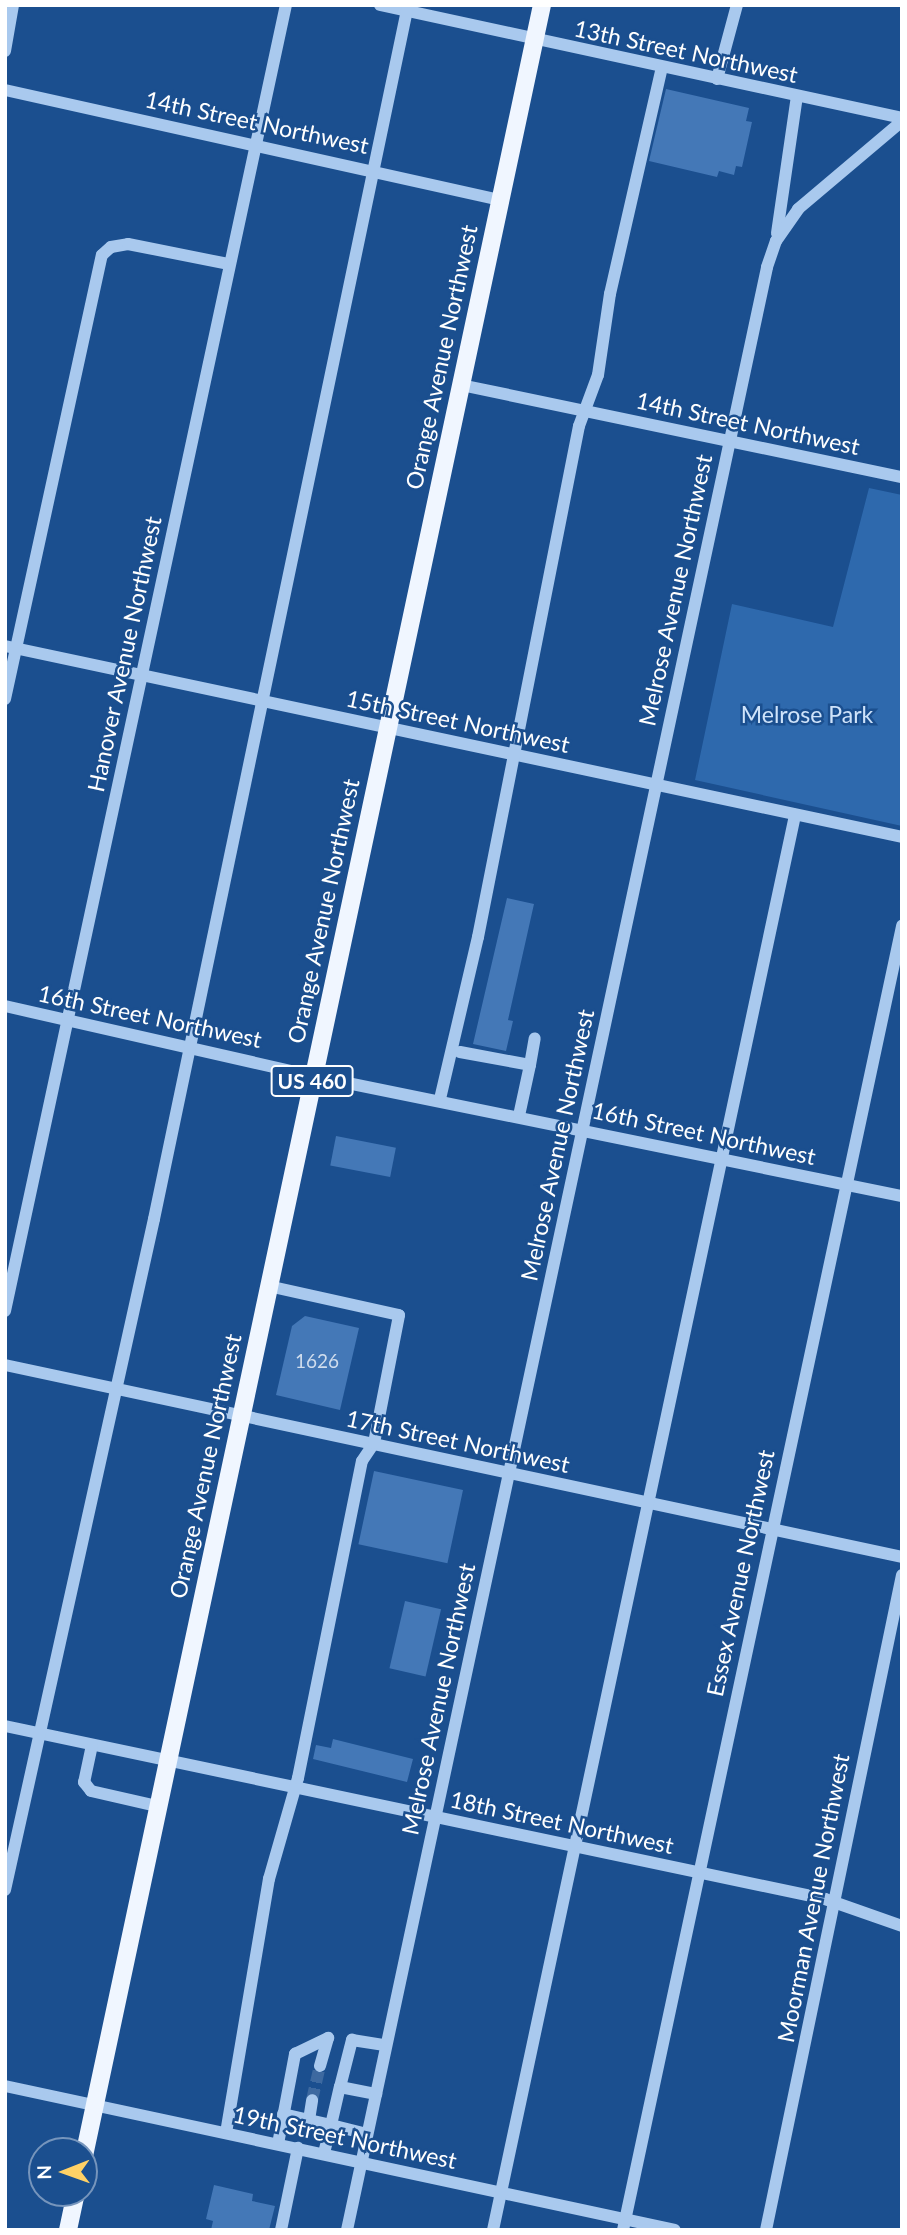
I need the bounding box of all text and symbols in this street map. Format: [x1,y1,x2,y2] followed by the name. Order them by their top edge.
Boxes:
[572,14,800,88] street label: 13th Street Northwest
[143,85,371,159] street label: 14th Street Northwest
[399,222,483,492] street label: Orange Avenue Northwest
[634,386,862,460] street label: 14th Street Northwest
[633,451,717,729] street label: Melrose Avenue Northwest
[81,513,167,795] street label: Hanover Avenue Northwest
[344,684,572,758] street label: 15th Street Northwest
[741,700,873,728] park label: Melrose Park
[281,776,365,1046] street label: Orange Avenue Northwest
[36,979,264,1053] street label: 16th Street Northwest
[515,1006,599,1284] street label: Melrose Avenue Northwest
[270,1064,354,1098] road number: US 460
[590,1096,818,1170] street label: 16th Street Northwest
[163,1331,247,1601] street label: Orange Avenue Northwest
[295,1350,339,1372] house number: 1626
[344,1404,572,1478] street label: 17th Street Northwest
[700,1447,780,1699] street label: Essex Avenue Northwest
[396,1560,480,1838] street label: Melrose Avenue Northwest
[771,1751,855,2045] street label: Moorman Avenue Northwest
[448,1785,676,1859] street label: 18th Street Northwest
[231,2100,459,2174] street label: 19th Street Northwest
[28,2137,98,2207] north arrow
[32,2165,55,2180] text: N

